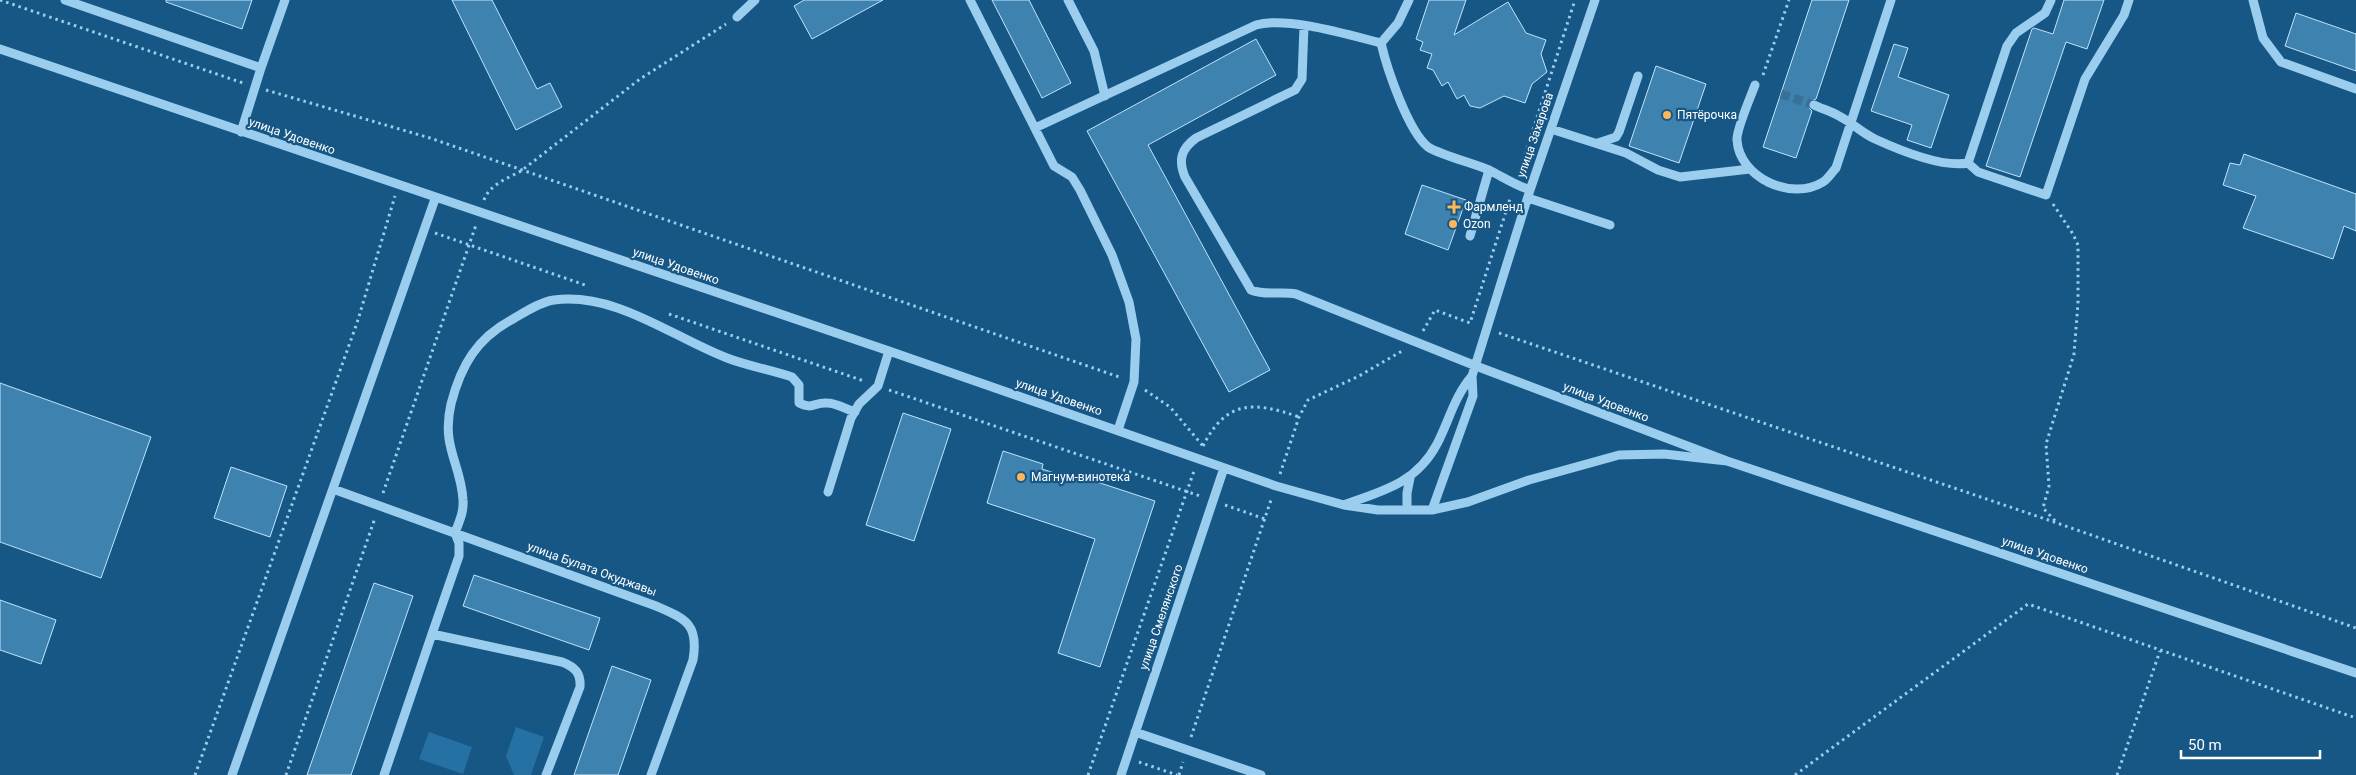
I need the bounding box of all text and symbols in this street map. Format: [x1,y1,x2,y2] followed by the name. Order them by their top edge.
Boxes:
[1514,91,1556,179] street label: улица Захарова
[1677,108,1737,122] place label: Пятёрочка
[1661,109,1673,121] marker: Пятёрочка
[247,115,337,157] street label: улица Удовенко
[1464,200,1523,214] place label: Фармленд
[1448,201,1460,213] marker: Фармленд
[1463,217,1491,231] place label: Ozon
[1447,218,1459,230] marker: Ozon
[631,245,721,287] street label: улица Удовенко
[1014,376,1104,418] street label: улица Удовенко
[1561,379,1651,425] street label: улица Удовенко
[1031,470,1130,484] place label: Магнум-винотека
[1015,471,1027,483] marker: Магнум-винотека
[2000,534,2090,576] street label: улица Удовенко
[525,539,659,599] street label: улица Булата Окуджавы
[1136,562,1186,672] street label: улица Смелянского
[2181,728,2320,760] scale bar
[2188,736,2222,754] text: 50 m

